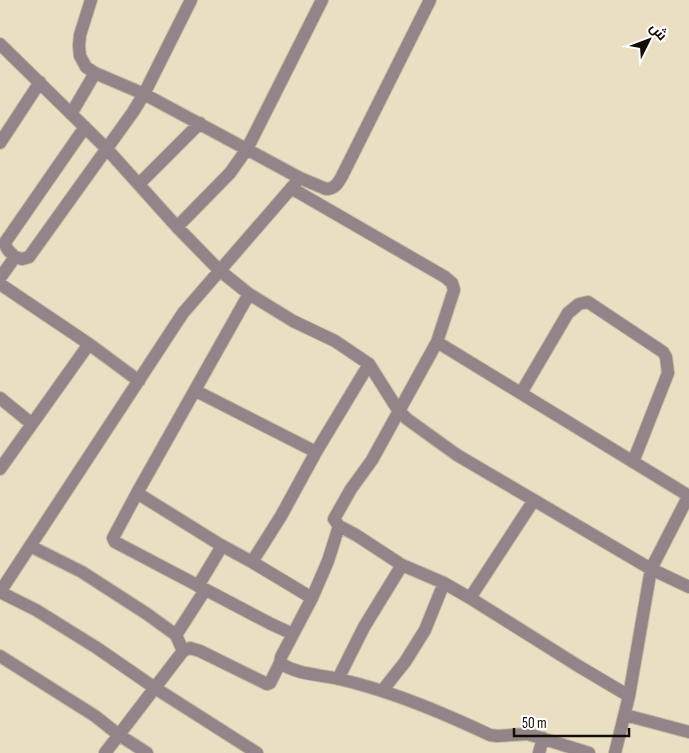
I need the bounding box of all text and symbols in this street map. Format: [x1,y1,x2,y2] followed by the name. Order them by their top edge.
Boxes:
[624,15,674,65] north arrow
[646,19,671,44] text: ش
[514,706,629,738] scale bar
[522,714,547,733] text: 50 m

